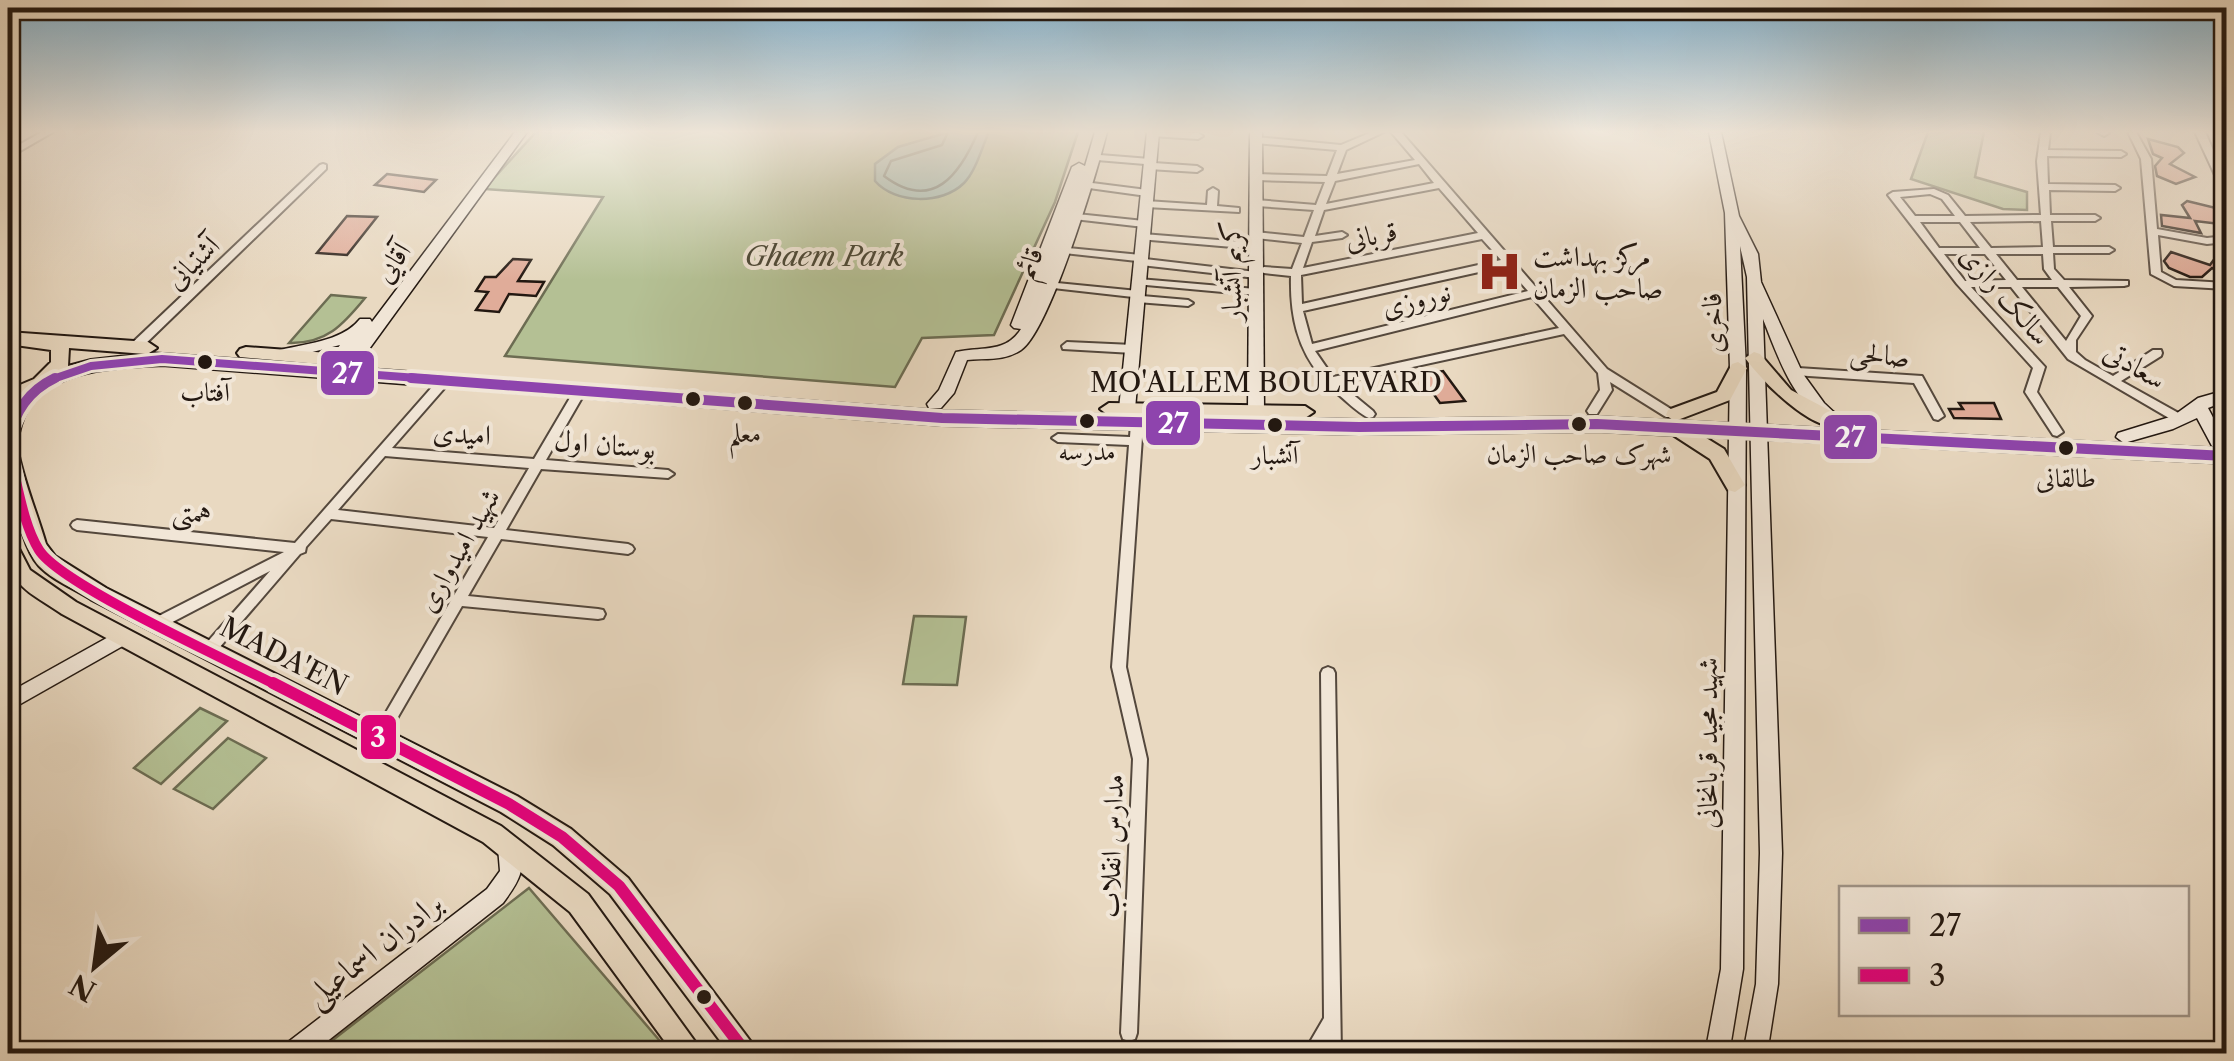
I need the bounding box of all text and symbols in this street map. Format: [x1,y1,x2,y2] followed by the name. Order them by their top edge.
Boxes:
[1342,213,1400,258] street label: قربانی
[1214,221,1256,324] street label: کریم آتشبار
[158,226,228,296] street label: آشتیانی
[366,233,421,290] street label: آقایی
[1953,238,2059,352] street label: سالک رازی
[744,239,904,273] park label: Ghaem Park
[1533,239,1663,306] place label: مرکز بهداشت صاحب الزمان
[1008,242,1058,287] street label: قائم
[1476,248,1524,296] hospital icon: مرکز بهداشت صاحب الزمان
[1378,274,1454,325] street label: نوروزی
[1694,292,1730,354] street label: فاخری
[1848,334,1912,377] street label: صالحی
[2098,334,2172,396] street label: سعادتی
[319,349,376,397] line badge: 27
[195,352,215,372] marker: آفتاب
[331,356,363,390] text: 27
[1090,365,1442,399] street label: MO'ALLEM BOULEVARD
[180,376,232,408] place label: آفتاب
[683,389,703,409] unlabelled marker
[735,393,755,413] marker: معلم
[1144,399,1202,447] line badge: 27
[1157,406,1189,440] text: 27
[1077,411,1097,431] marker: مدرسه
[1822,413,1879,461] line badge: 27
[432,414,492,452] street label: امیدی
[1569,414,1589,434] marker: شهرک صاحب الزمان
[1265,415,1285,435] marker: آتشبار
[729,417,761,459] place label: معلم
[1834,420,1866,454] text: 27
[553,423,657,466] street label: بوستان اول
[1058,435,1116,467] place label: مدرسه
[1486,438,1672,471] place label: شهرک صاحب الزمان
[2056,438,2076,458] marker: طالقانی
[1249,439,1301,471] place label: آتشبار
[2036,462,2096,494] place label: طالقانی
[409,482,509,619] street label: شهيد امیدواری
[170,493,213,535] street label: همتی
[215,609,353,703] street label: MADA'EN
[1690,657,1726,829] street label: شهید مجید قربانخانی
[359,713,398,761] line badge: 3
[370,720,386,754] text: 3
[1092,774,1131,918] street label: مدارس انقلاب
[296,883,453,1019] street label: برادران اسماعیلی
[1839,886,2189,1016] legend
[1929,907,1961,944] text: 27
[45,916,145,1016] north arrow
[1929,957,1946,994] text: 3
[64,967,102,1009] text: N
[694,987,714,1007] unlabelled marker

